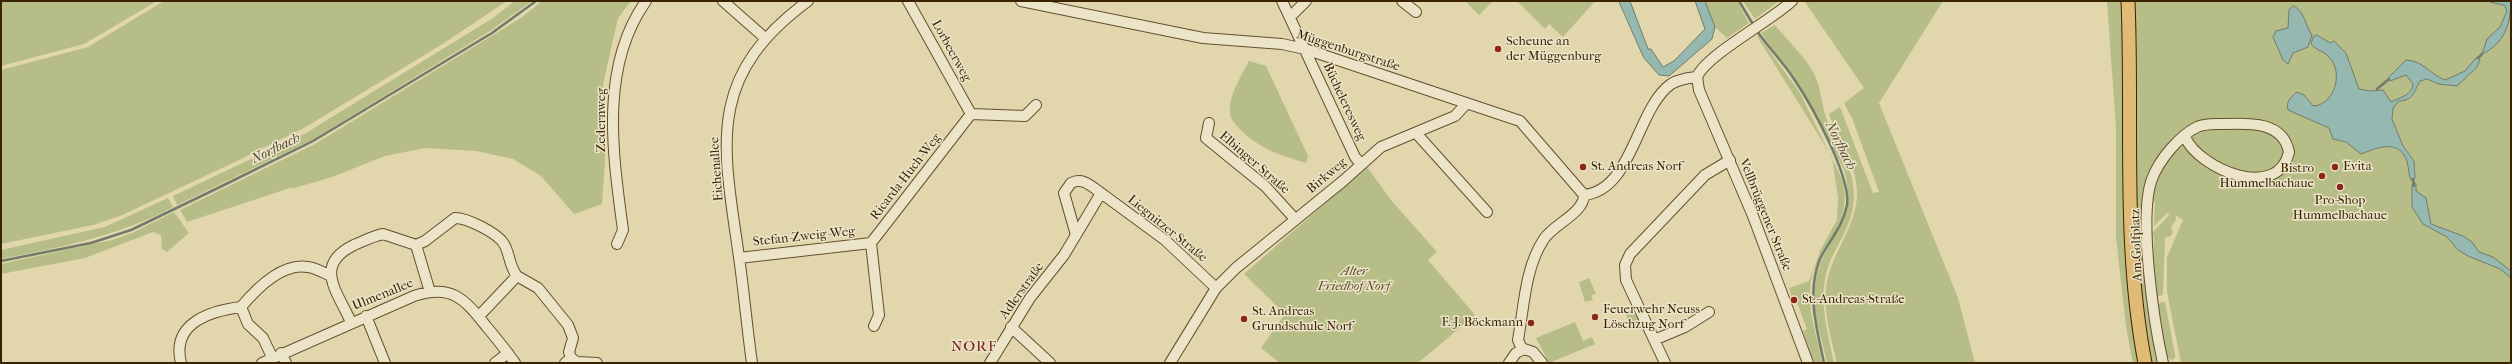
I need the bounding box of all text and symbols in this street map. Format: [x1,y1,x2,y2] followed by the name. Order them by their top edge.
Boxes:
[928,17,974,85] street label: Lorbeerweg
[1294,27,1402,75] street label: Müggenburgstraße
[1506,34,1601,65] place label: Scheune an der Müggenburg
[1493,44,1503,54] marker: Scheune an der Müggenburg
[1319,60,1369,144] street label: Bücheleresweg
[594,88,610,152] street label: Zedernweg
[1821,119,1859,173] water label: Norfbach
[1216,128,1292,198] street label: Elbinger Straße
[249,130,303,168] water label: Norfbach
[867,131,945,223] street label: Ricarda-Huch-Weg
[707,136,727,202] street label: Eichenallee
[1304,155,1350,197] street label: Birkweg
[1735,157,1795,273] street label: Vellbrüggener Straße
[1591,159,1682,175] place label: St. Andreas Norf
[2343,159,2372,175] place label: Evita
[2220,161,2314,192] place label: Bistro Hummelbachaue
[1578,162,1588,172] marker: St. Andreas Norf
[2330,162,2340,172] marker: Evita
[2317,171,2327,181] marker: Bistro Hummelbachaue
[2335,182,2345,192] marker: Pro-Shop Hummelbachaue
[1124,192,1210,266] street label: Liegnitzer Straße
[2293,193,2387,224] place label: Pro-Shop Hummelbachaue
[2128,208,2146,282] street label: Am Golfplatz
[752,224,856,250] street label: Stefan-Zweig-Weg
[996,260,1048,322] street label: Adlerstraße
[1318,264,1390,295] park label: Alter Friedhof Norf
[350,276,416,314] street label: Ulmenallee
[1802,292,1905,308] place label: St.-Andreas-Straße
[1789,295,1799,305] marker: St.-Andreas-Straße
[1603,302,1700,333] place label: Feuerwehr Neuss Löschzug Norf
[1252,304,1352,335] place label: St. Andreas Grundschule Norf
[1590,312,1600,322] marker: Feuerwehr Neuss Löschzug Norf
[1239,314,1249,324] marker: St. Andreas Grundschule Norf
[1442,315,1523,331] place label: F.-J. Böckmann
[1526,318,1536,328] marker: F.-J. Böckmann
[951,338,997,356] district label: NORF

